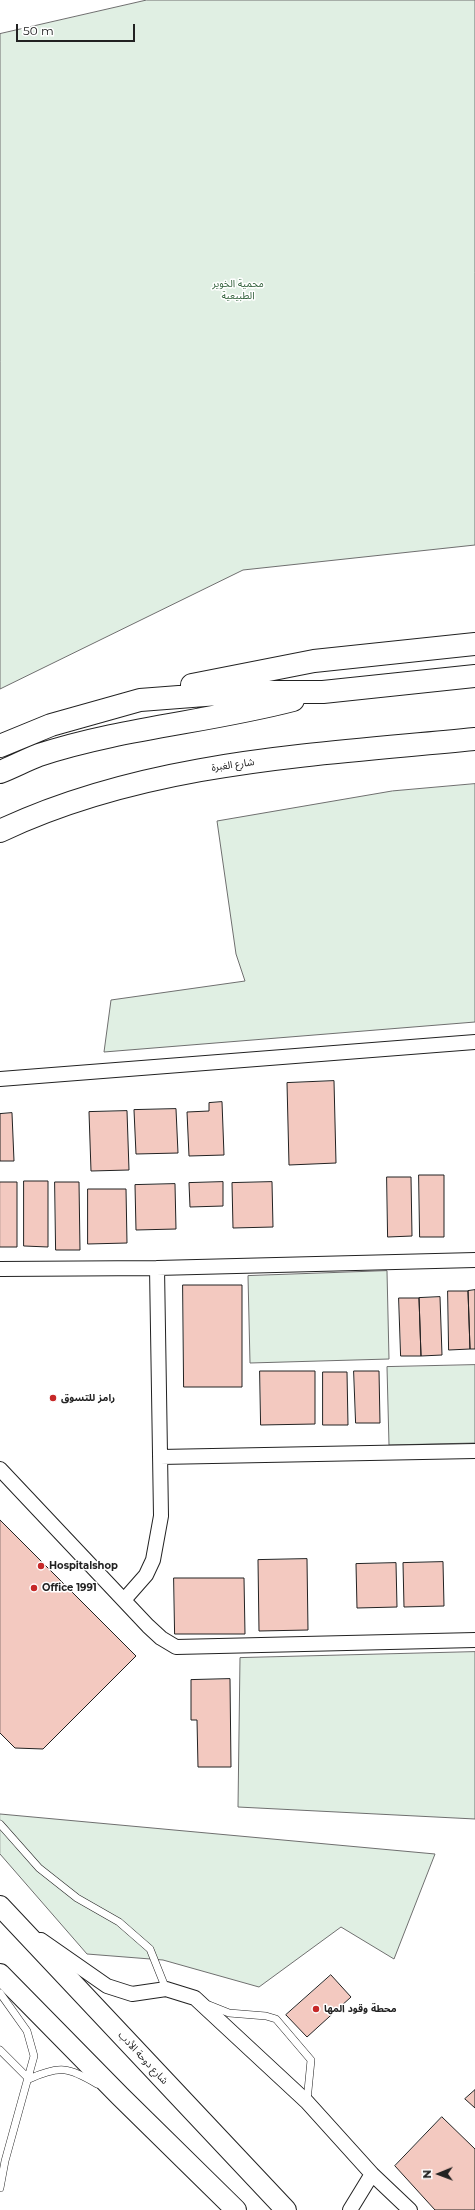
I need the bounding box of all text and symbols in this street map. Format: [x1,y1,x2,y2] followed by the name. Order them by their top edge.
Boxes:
[18,16,137,42] scale bar
[23,23,54,38] text: 50 m
[212,278,264,302] park label: محمية الخوير الطبيعية
[211,756,255,774] street label: شارع الغبرة
[61,1392,115,1404] place label: رامز للتسوق
[48,1393,58,1403] marker: رامز للتسوق
[49,1560,118,1572] place label: Hospitalshop
[36,1561,46,1571] marker: Hospitalshop
[42,1582,97,1594] place label: Office 1991
[29,1583,39,1593] marker: Office 1991
[324,2003,396,2015] place label: محطة وقود المها
[311,2004,321,2014] marker: محطة وقود المها
[116,2029,170,2087] street label: شارع دوحة الأدب
[419,2154,459,2194] north arrow
[420,2170,434,2179] text: N

